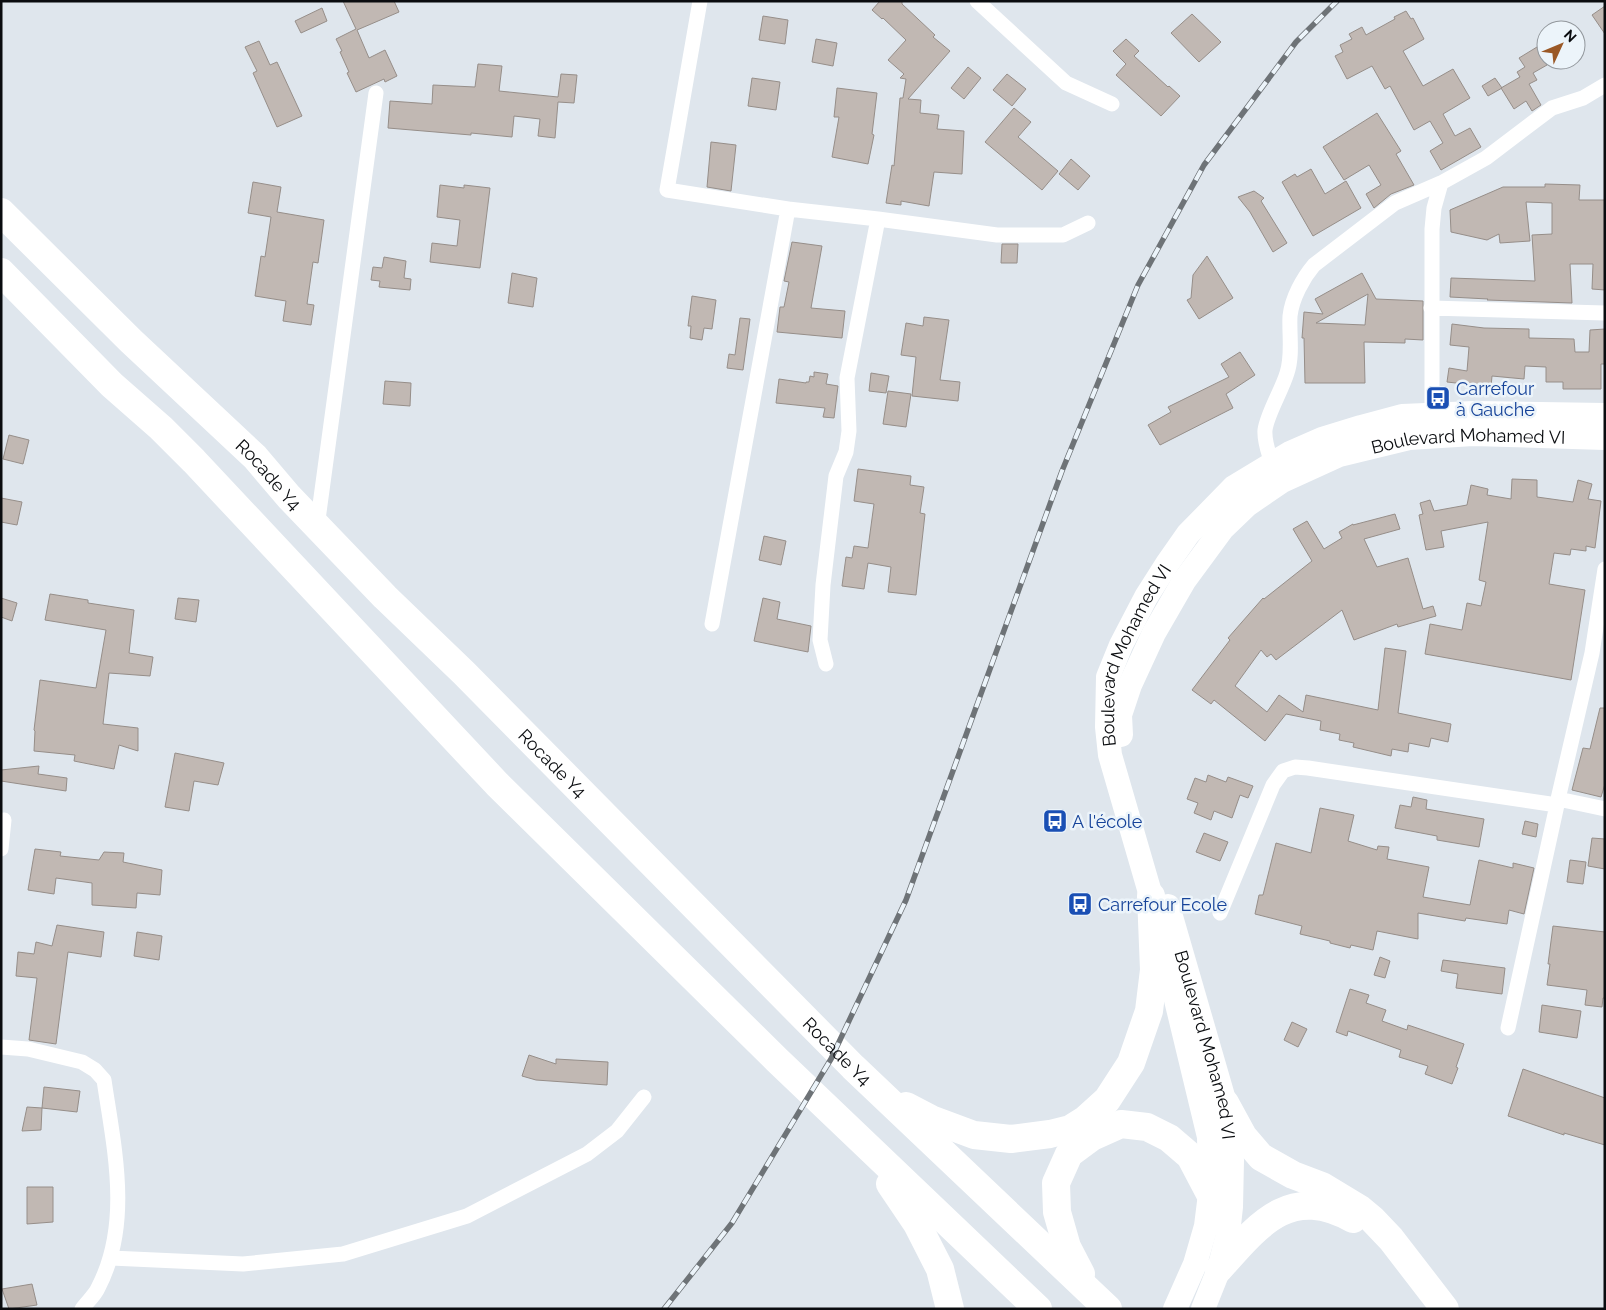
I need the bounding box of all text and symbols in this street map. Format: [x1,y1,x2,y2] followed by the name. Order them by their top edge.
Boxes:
[1536,20,1586,70] north arrow
[1561,27,1580,45] text: N
[1456,378,1535,420] place label: Carrefour à Gauche
[1425,385,1451,411] bus stop icon: Carrefour à Gauche
[1369,423,1566,457] street label: Boulevard Mohamed VI
[232,434,306,514] street label: Rocade Y4
[1096,560,1175,748] street label: Boulevard Mohamed VI
[514,724,591,802] street label: Rocade Y4
[1042,808,1068,834] bus stop icon: A l'école
[1072,811,1143,832] place label: A l'école
[1067,891,1093,917] bus stop icon: Carrefour Ecole
[1098,894,1228,915] place label: Carrefour Ecole
[1171,948,1240,1141] street label: Boulevard Mohamed VI
[799,1013,876,1090] street label: Rocade Y4

